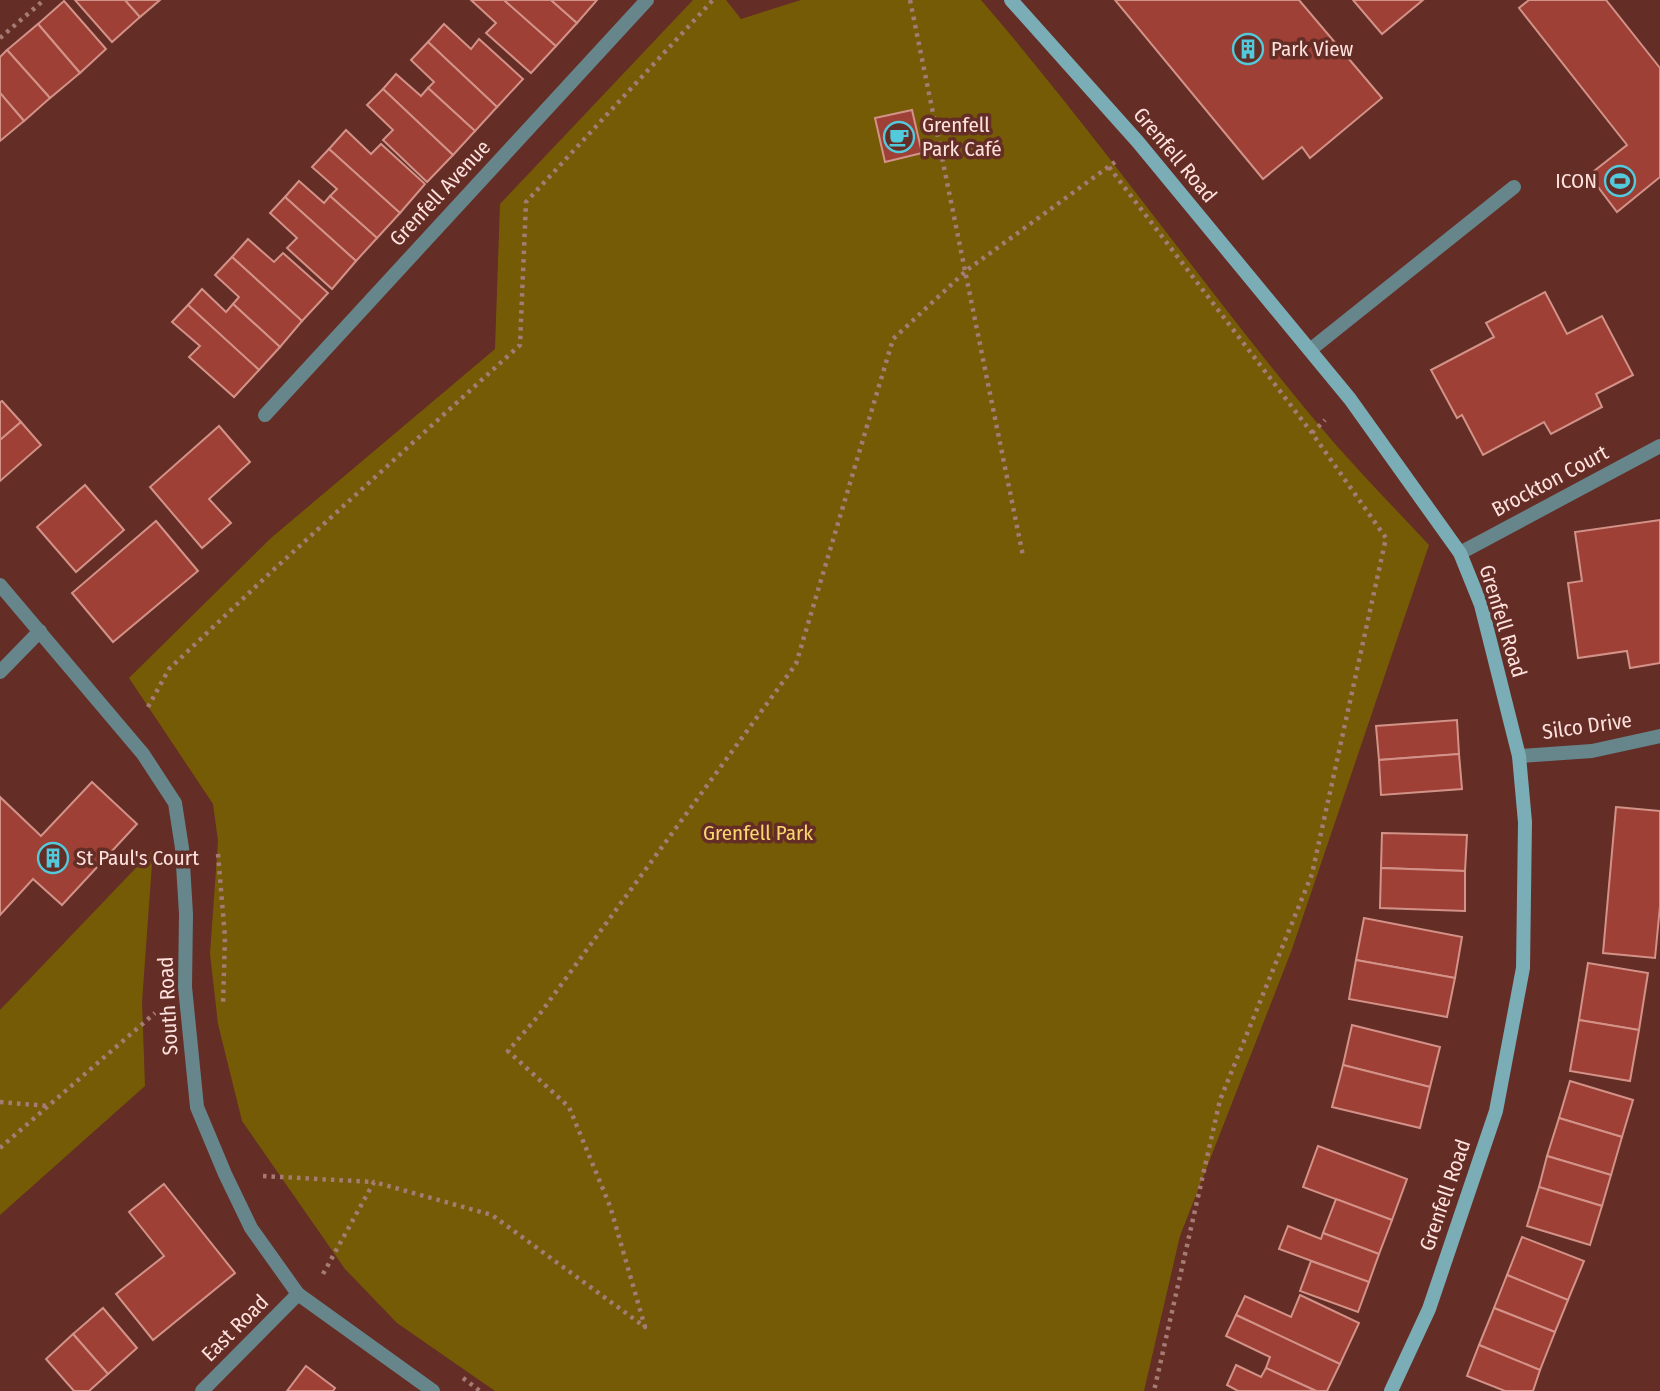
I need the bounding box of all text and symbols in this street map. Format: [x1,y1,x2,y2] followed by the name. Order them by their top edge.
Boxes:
[1231,32,1265,66] building icon: Park View
[1271,36,1354,62] place label: Park View
[1128,102,1222,208] street label: Grenfell Road
[922,112,1002,162] place label: Grenfell Park Café
[882,120,916,154] cafe icon: Grenfell Park Café
[384,134,496,252] street label: Grenfell Avenue
[1603,164,1637,198] sports icon: ICON
[1555,168,1597,194] place label: ICON
[1487,439,1613,523] street label: Brockton Court
[1474,562,1532,680] street label: Grenfell Road
[1541,707,1633,745] street label: Silco Drive
[703,820,813,846] park label: Grenfell Park
[36,841,70,875] building icon: St Paul's Court
[76,845,199,871] place label: St Paul's Court
[152,956,184,1056] street label: South Road
[1414,1136,1476,1254] street label: Grenfell Road
[196,1289,274,1367] street label: East Road

